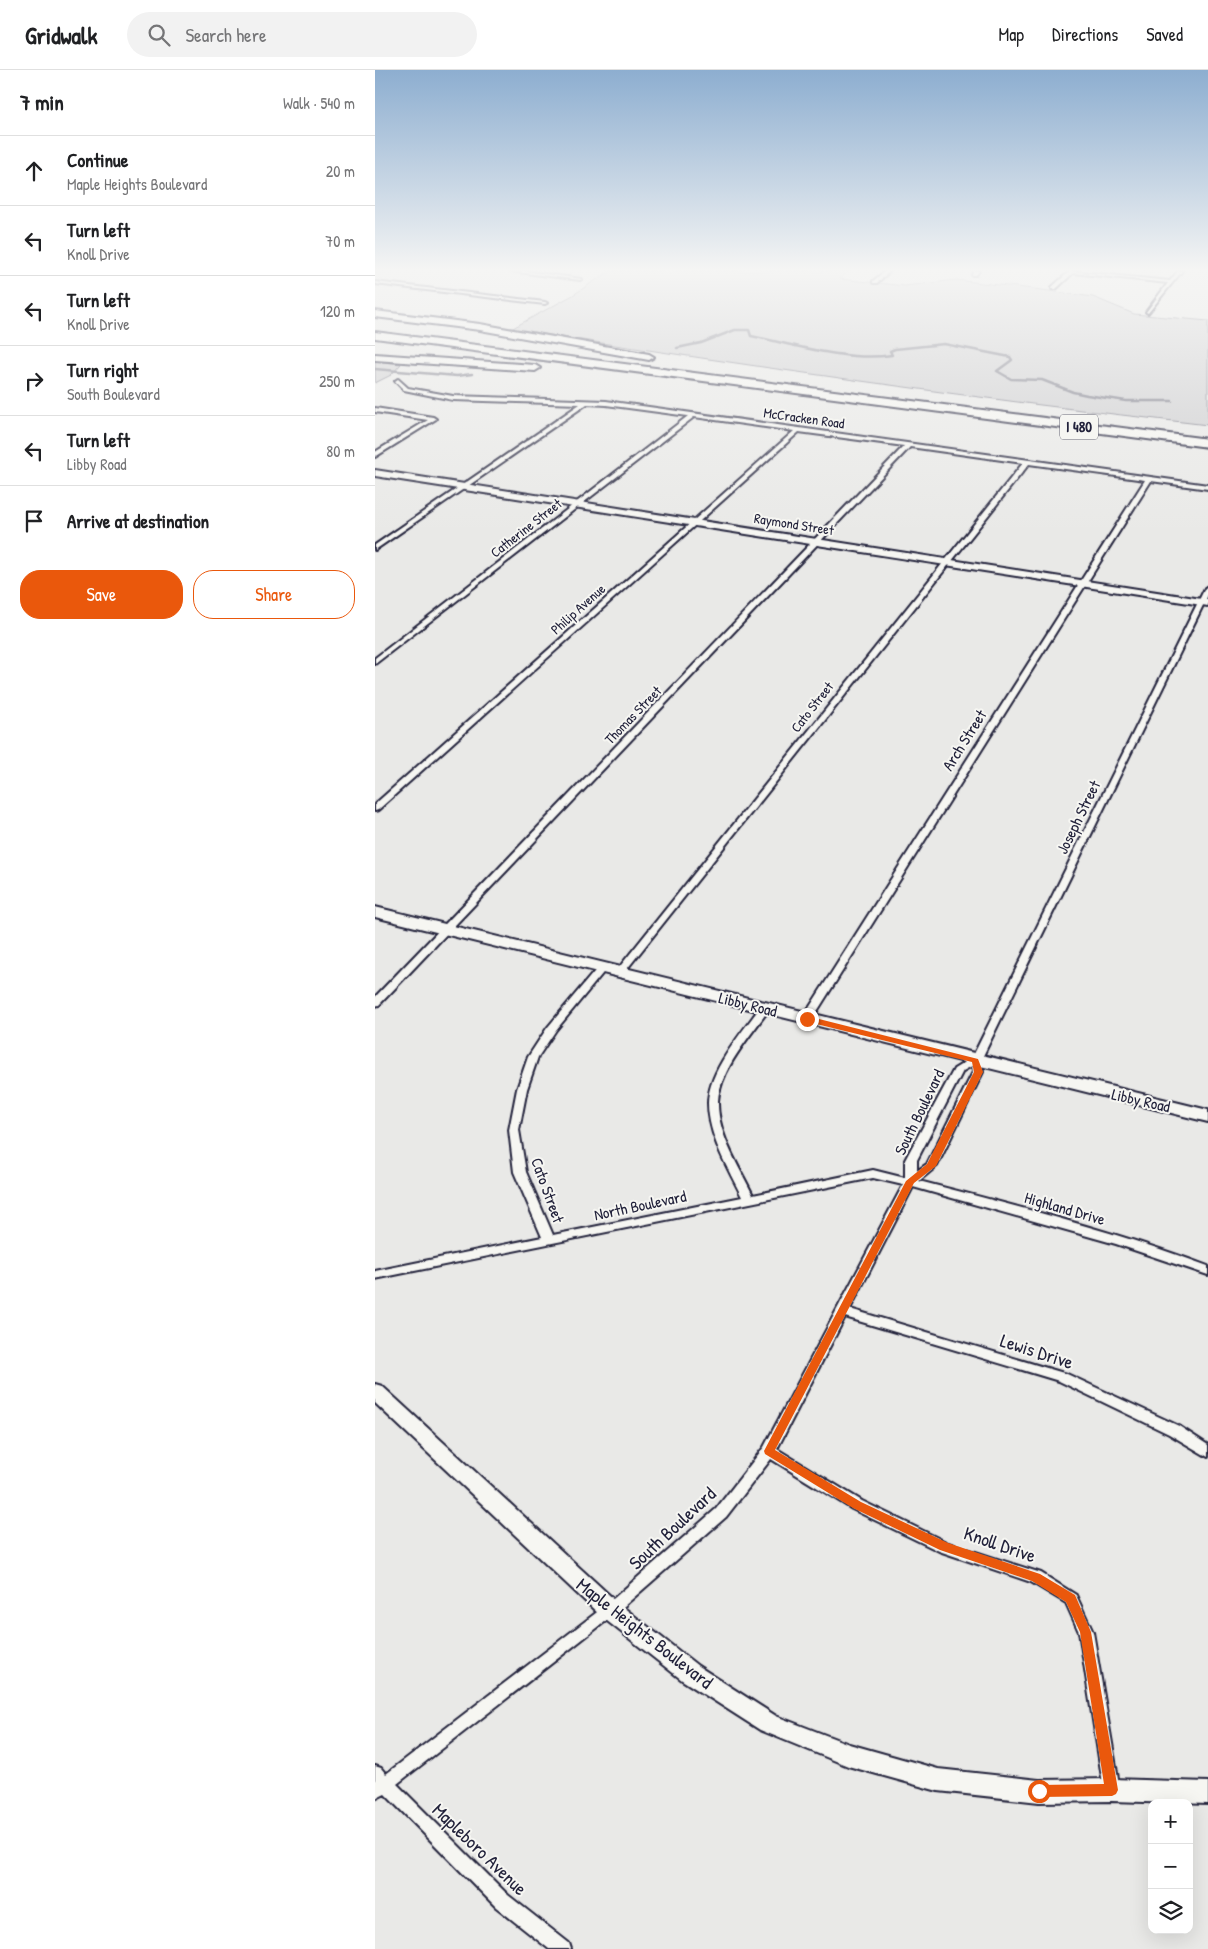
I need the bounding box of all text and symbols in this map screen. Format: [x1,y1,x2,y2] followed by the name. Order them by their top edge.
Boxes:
[127,12,477,57] search box
[25,19,97,51] text: Gridwalk
[145,21,173,49] icon: search
[185,22,267,48] text: Search here
[999,22,1024,47] text: Map
[1052,22,1118,47] text: Directions
[1146,22,1183,47] text: Saved
[20,88,64,117] text: 7 min
[283,92,355,114] text: Walk · 540 m
[67,147,128,173] text: Continue
[20,157,48,185] icon: ahead
[326,160,355,182] text: 20 m
[67,173,207,195] text: Maple Heights Boulevard
[67,217,130,243] text: Turn left
[20,227,48,255] icon: left
[325,230,355,252] text: 70 m
[67,243,130,265] text: Knoll Drive
[67,287,130,313] text: Turn left
[20,297,48,325] icon: left
[320,300,355,322] text: 120 m
[67,313,130,335] text: Knoll Drive
[67,357,138,383] text: Turn right
[20,367,48,395] icon: right
[319,370,355,392] text: 250 m
[67,383,160,405] text: South Boulevard
[762,402,846,433] street label: McCracken Road
[1060,414,1098,440] road number: I 480
[67,427,130,453] text: Turn left
[20,437,48,465] icon: left
[326,440,355,462] text: 80 m
[67,453,126,475] text: Libby Road
[486,494,565,561] street label: Catherine Street
[20,507,48,535] icon: arrive
[67,508,209,534] text: Arrive at destination
[753,508,836,540] street label: Raymond Street
[20,570,183,619] button: Save
[193,570,355,619] button: Share
[546,579,610,639] street label: Philip Avenue
[786,677,837,736] street label: Cato Street
[600,681,665,748] street label: Thomas Street
[937,705,992,775] street label: Arch Street
[1051,776,1106,858] street label: Joseph Street
[717,986,779,1022] street label: Libby Road
[796,1008,819,1031] route end
[889,1065,949,1159] street label: South Boulevard
[1110,1083,1172,1117] street label: Libby Road
[526,1154,570,1226] street label: Cato Street
[592,1185,688,1225] street label: North Boulevard
[1022,1186,1108,1230] street label: Highland Drive
[997,1327,1077,1375] street label: Lewis Drive
[623,1481,722,1575] street label: South Boulevard
[961,1520,1040,1569] street label: Knoll Drive
[571,1571,719,1695] street label: Maple Heights Boulevard
[1028,1780,1051,1803] route start
[427,1797,533,1901] street label: Mapleboro Avenue
[1148,1799,1193,1934] map controls
[1148,1799,1193,1844] button: +
[1148,1844,1193,1889] button: −
[1148,1889,1193,1934] button: layers

